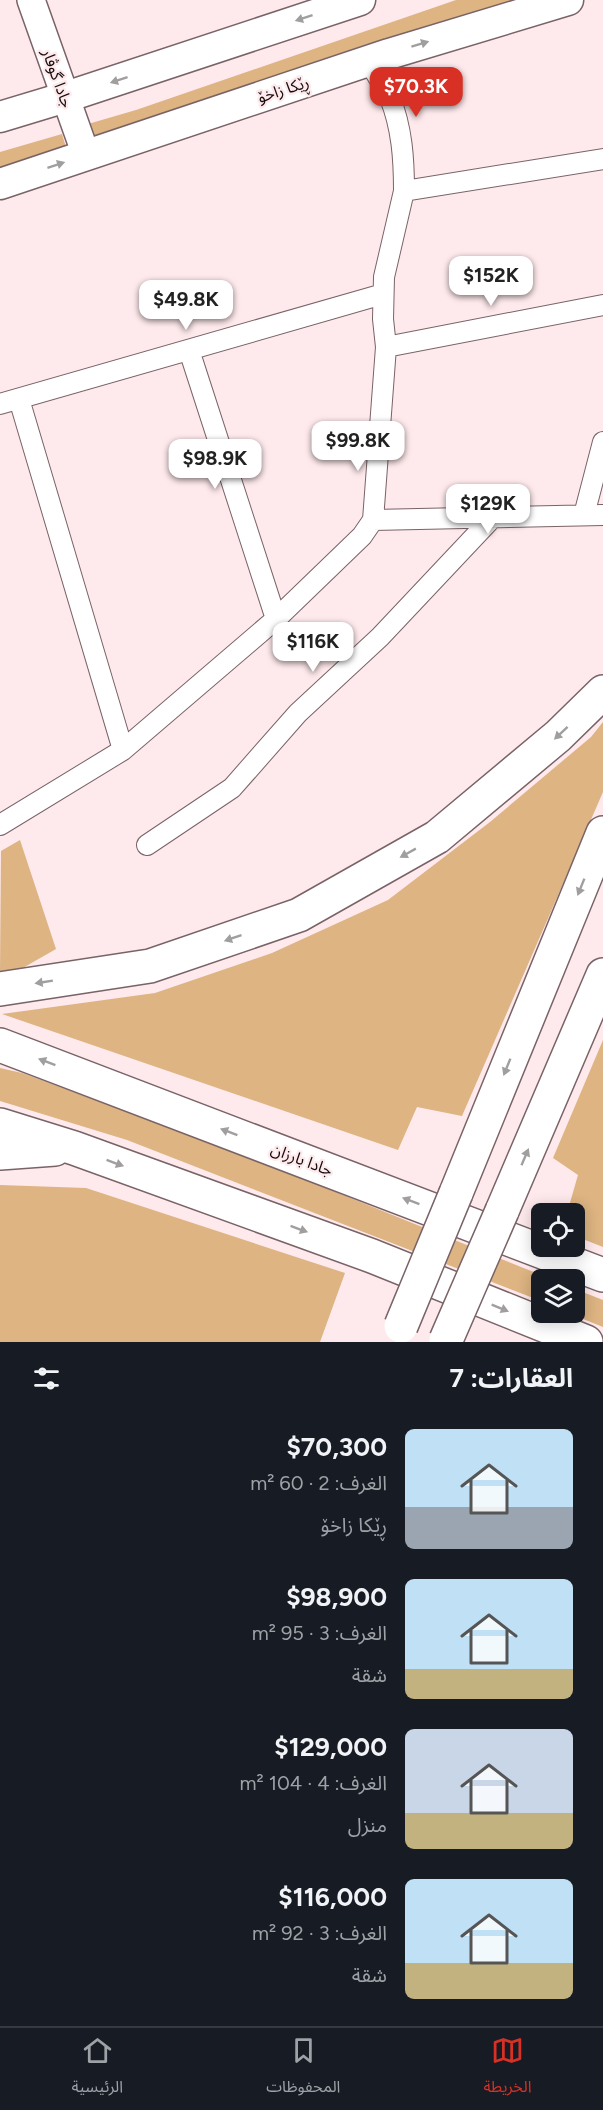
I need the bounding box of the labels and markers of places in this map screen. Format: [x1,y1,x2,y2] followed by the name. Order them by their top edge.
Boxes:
[367,67,465,118] pin: $70.3K
[449,256,533,307] pin: $152K
[137,280,235,331] pin: $49.8K
[309,421,407,472] pin: $99.8K
[166,439,264,490] pin: $98.9K
[446,484,530,535] pin: $129K
[271,622,355,673] pin: $116K

